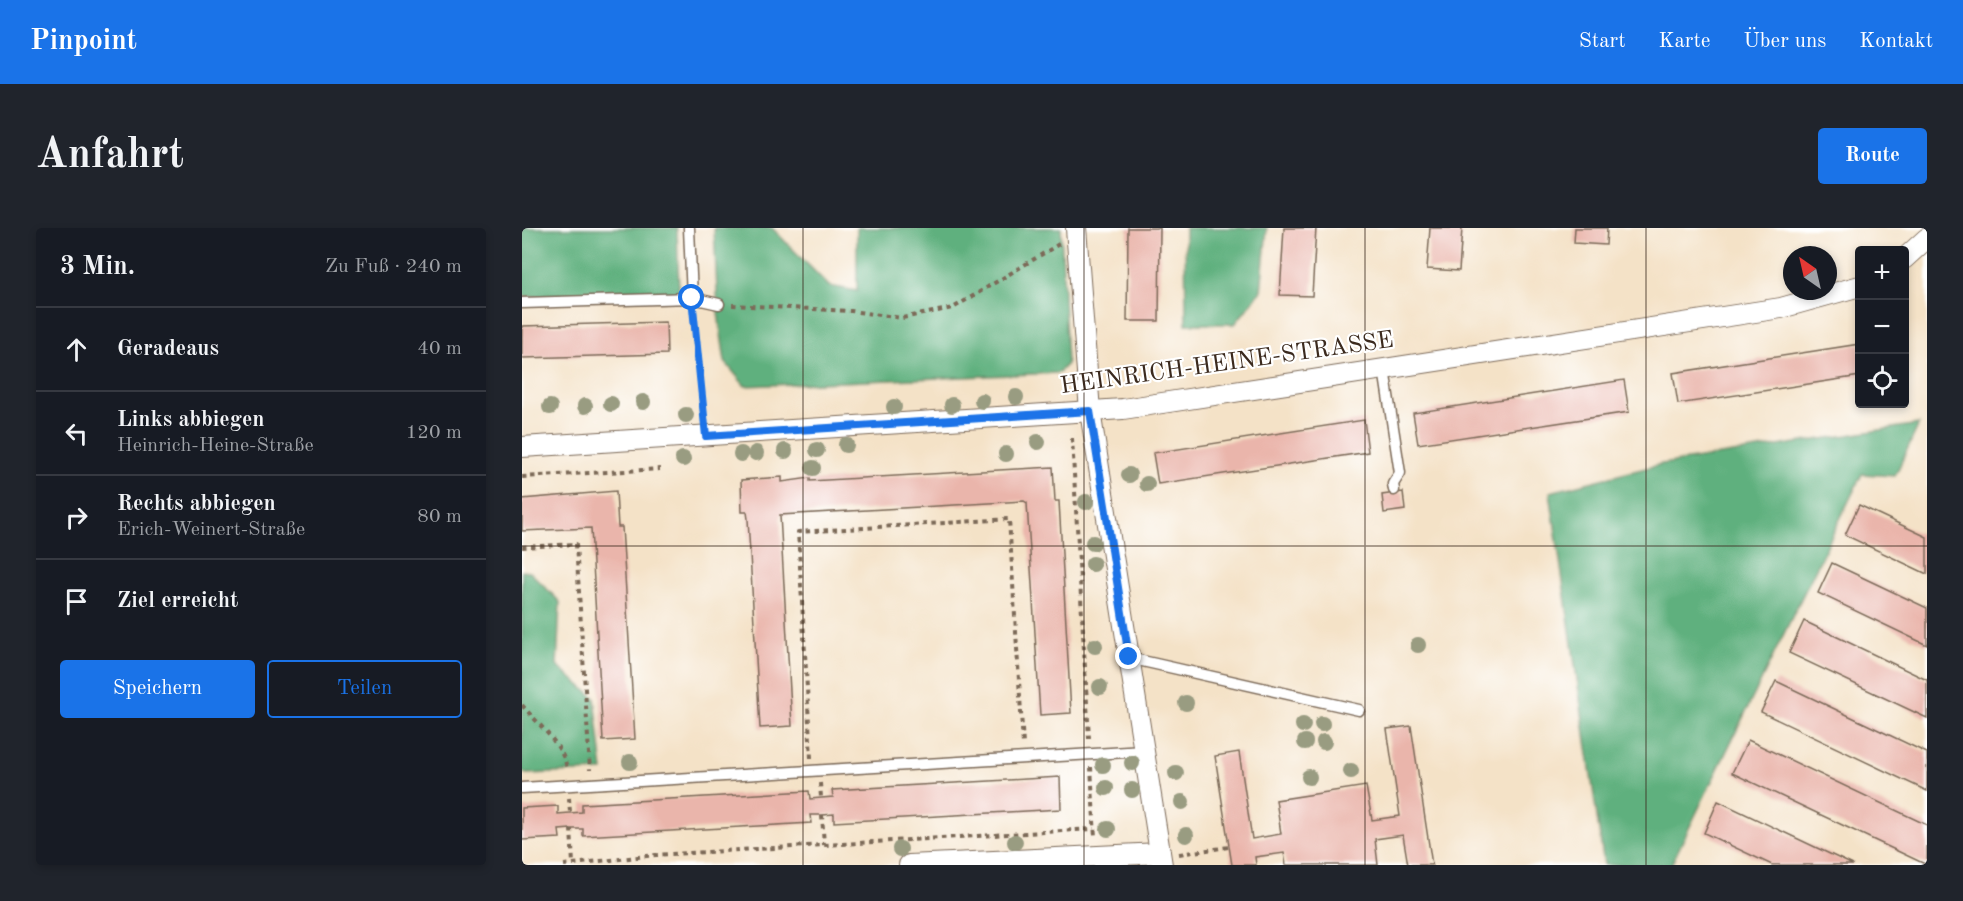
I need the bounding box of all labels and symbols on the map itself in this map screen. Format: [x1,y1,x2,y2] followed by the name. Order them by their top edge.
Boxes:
[1783,246,1837,300] north arrow
[678,284,704,310] route start
[1059,329,1395,399] street label: HEINRICH-HEINE-STRASSE
[1115,643,1141,669] route end

